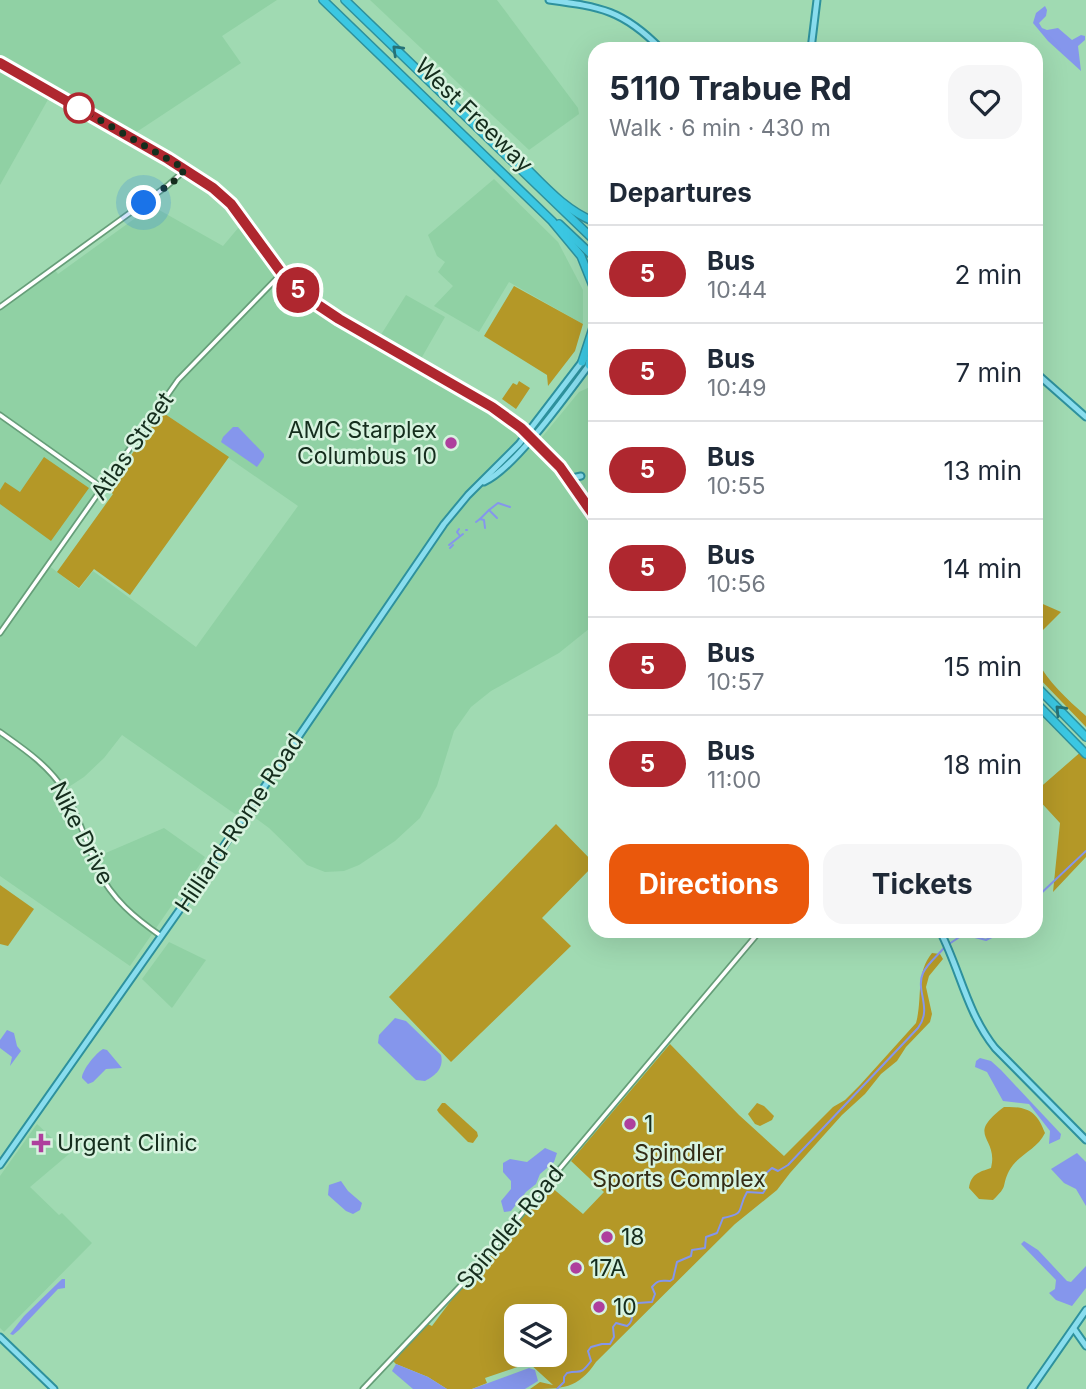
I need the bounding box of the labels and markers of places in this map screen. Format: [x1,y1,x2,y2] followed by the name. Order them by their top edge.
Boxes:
[64,93,94,123] unlabelled marker
[288,416,437,470] place label: AMC Starplex Columbus 10
[443,435,459,451] marker: AMC Starplex Columbus 10
[644,1110,653,1138] place label: 1
[622,1116,638,1132] marker: 1
[57,1129,198,1157] place label: Urgent Clinic
[31,1133,51,1153] marker: Urgent Clinic
[621,1223,645,1251] place label: 18
[599,1229,615,1245] marker: 18
[590,1254,626,1282] place label: 17A
[568,1260,584,1276] marker: 17A
[613,1293,637,1321] place label: 10
[591,1299,607,1315] marker: 10

